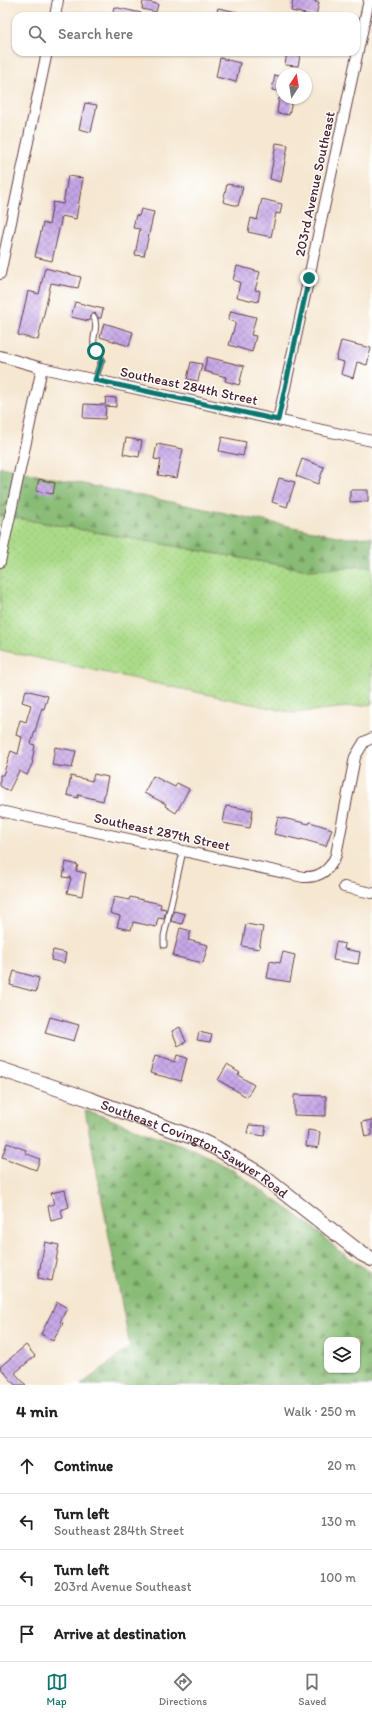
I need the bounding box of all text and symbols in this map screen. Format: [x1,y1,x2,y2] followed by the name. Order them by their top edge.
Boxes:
[12,12,360,56] search box
[26,23,48,45] icon: search
[58,25,133,43] text: Search here
[276,68,312,104] north arrow
[291,110,339,258] street label: 203rd Avenue Southeast
[300,269,318,287] route end
[87,342,105,360] route start
[119,363,259,409] street label: Southeast 284th Street
[92,809,232,855] street label: Southeast 287th Street
[98,1096,292,1202] street label: Southeast Covington-Sawyer Road
[324,1337,360,1373] map controls
[324,1337,360,1373] button: layers
[16,1401,58,1421] text: 4 min
[284,1404,356,1419] text: Walk · 250 m
[16,1455,38,1477] icon: ahead
[54,1457,113,1475] text: Continue
[327,1458,356,1473] text: 20 m
[54,1505,109,1523] text: Turn left
[16,1511,38,1533] icon: left
[321,1514,356,1529] text: 130 m
[54,1523,184,1538] text: Southeast 284th Street
[54,1561,109,1579] text: Turn left
[16,1567,38,1589] icon: left
[320,1570,356,1585] text: 100 m
[54,1579,192,1594] text: 203rd Avenue Southeast
[16,1623,38,1645] icon: arrive
[54,1625,186,1643] text: Arrive at destination
[46,1671,68,1708] tab: Map
[159,1671,207,1708] tab: Directions
[298,1671,326,1708] tab: Saved

